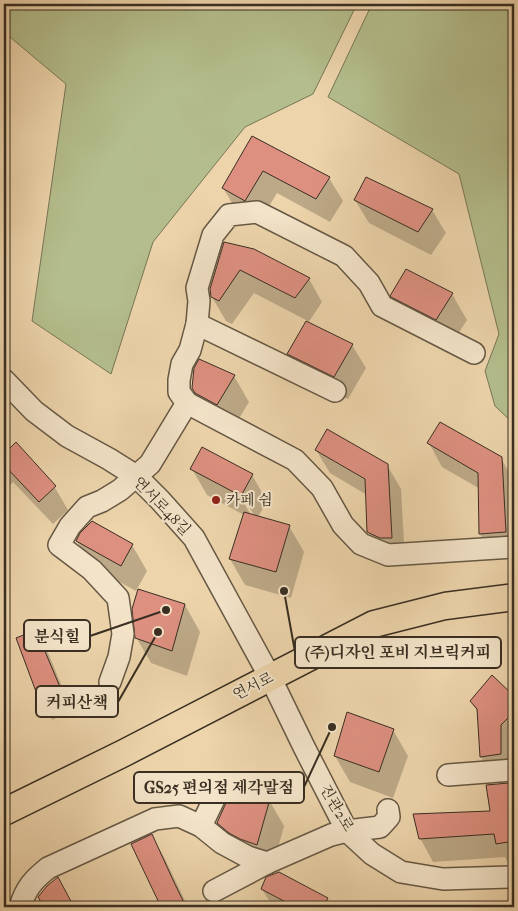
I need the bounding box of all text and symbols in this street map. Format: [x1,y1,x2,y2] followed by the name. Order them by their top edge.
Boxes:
[130,473,194,539] street label: 연서로48길
[226,491,273,509] place label: 카페 쉼
[210,494,222,506] marker: 카페 쉼
[24,620,90,651] callout: 분식힐
[34,627,80,646] text: 분식힐
[295,637,501,668] callout: (주)디자인 포비 지브릭커피
[305,643,491,663] text: (주)디자인 포비 지브릭커피
[230,668,277,704] street label: 연서로
[36,686,118,717] callout: 커피산책
[46,693,108,712] text: 커피산책
[134,772,304,803] callout: GS25 편의점 제각말점
[144,778,294,797] text: GS25 편의점 제각말점
[316,781,358,835] street label: 진관2로

